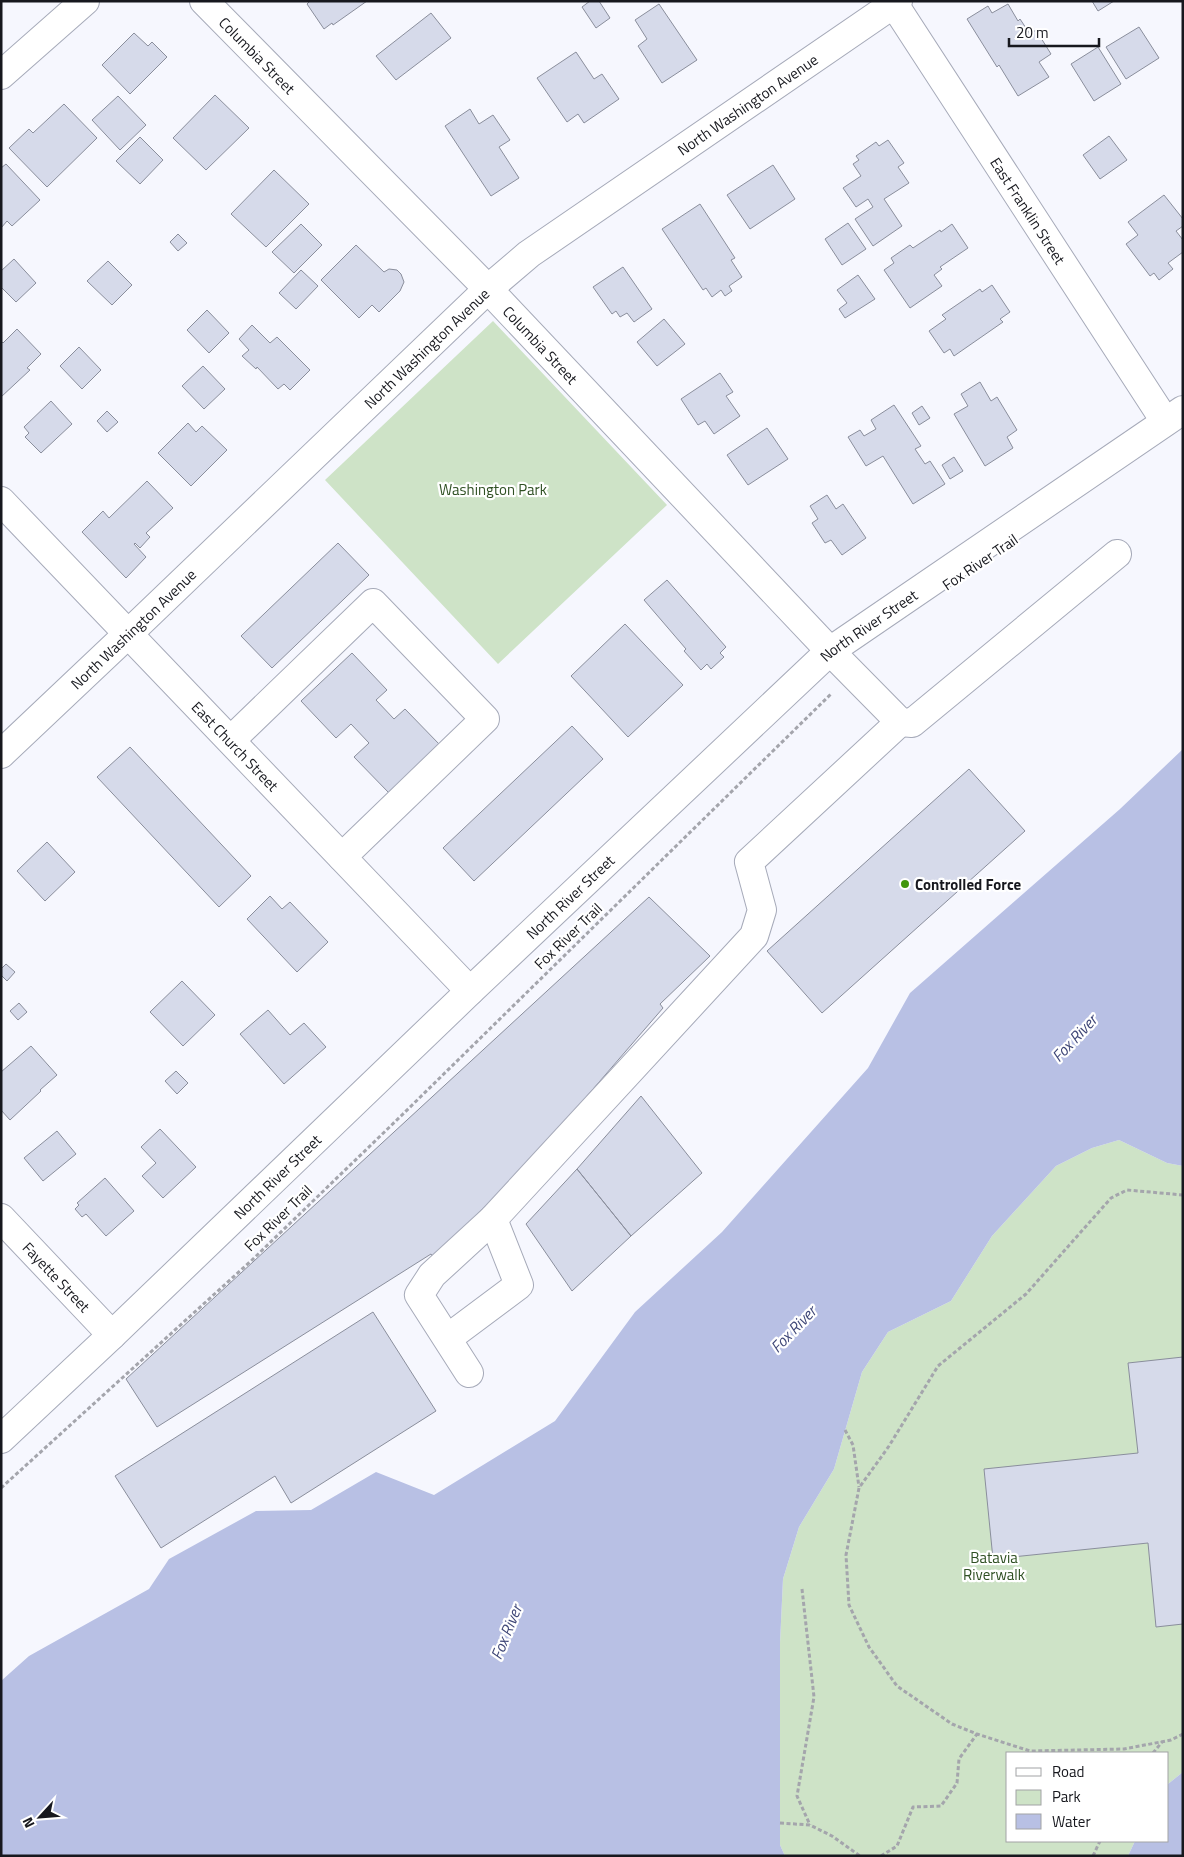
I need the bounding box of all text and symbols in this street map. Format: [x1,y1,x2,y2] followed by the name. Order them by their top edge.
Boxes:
[214,11,301,100] street label: Columbia Street
[1009,15,1099,47] scale bar
[1016,21,1049,44] text: 20 m
[672,48,822,161] street label: North Washington Avenue
[985,152,1072,269] street label: East Franklin Street
[358,282,494,414] street label: North Washington Avenue
[498,300,584,390] street label: Columbia Street
[439,478,547,501] park label: Washington Park
[937,528,1023,596] street label: Fox River Trail
[65,563,201,694] street label: North Washington Avenue
[814,583,922,667] street label: North River Street
[187,696,285,797] street label: East Church Street
[520,849,620,944] street label: North River Street
[915,873,1022,896] place label: Controlled Force
[899,878,911,890] marker: Controlled Force
[529,897,607,975] street label: Fox River Trail
[1046,1007,1104,1067] water label: Fox River
[228,1128,327,1224] street label: North River Street
[239,1179,317,1257] street label: Fox River Trail
[18,1236,96,1318] street label: Fayette Street
[764,1299,823,1358] water label: Fox River
[963,1546,1025,1586] park label: Batavia Riverwalk
[484,1599,529,1663] water label: Fox River
[1006,1752,1169,1842] legend
[1052,1760,1084,1783] text: Road
[1052,1785,1081,1808] text: Park
[15,1792,65,1842] north arrow
[1052,1810,1091,1833] text: Water
[16,1814,39,1832] text: N

